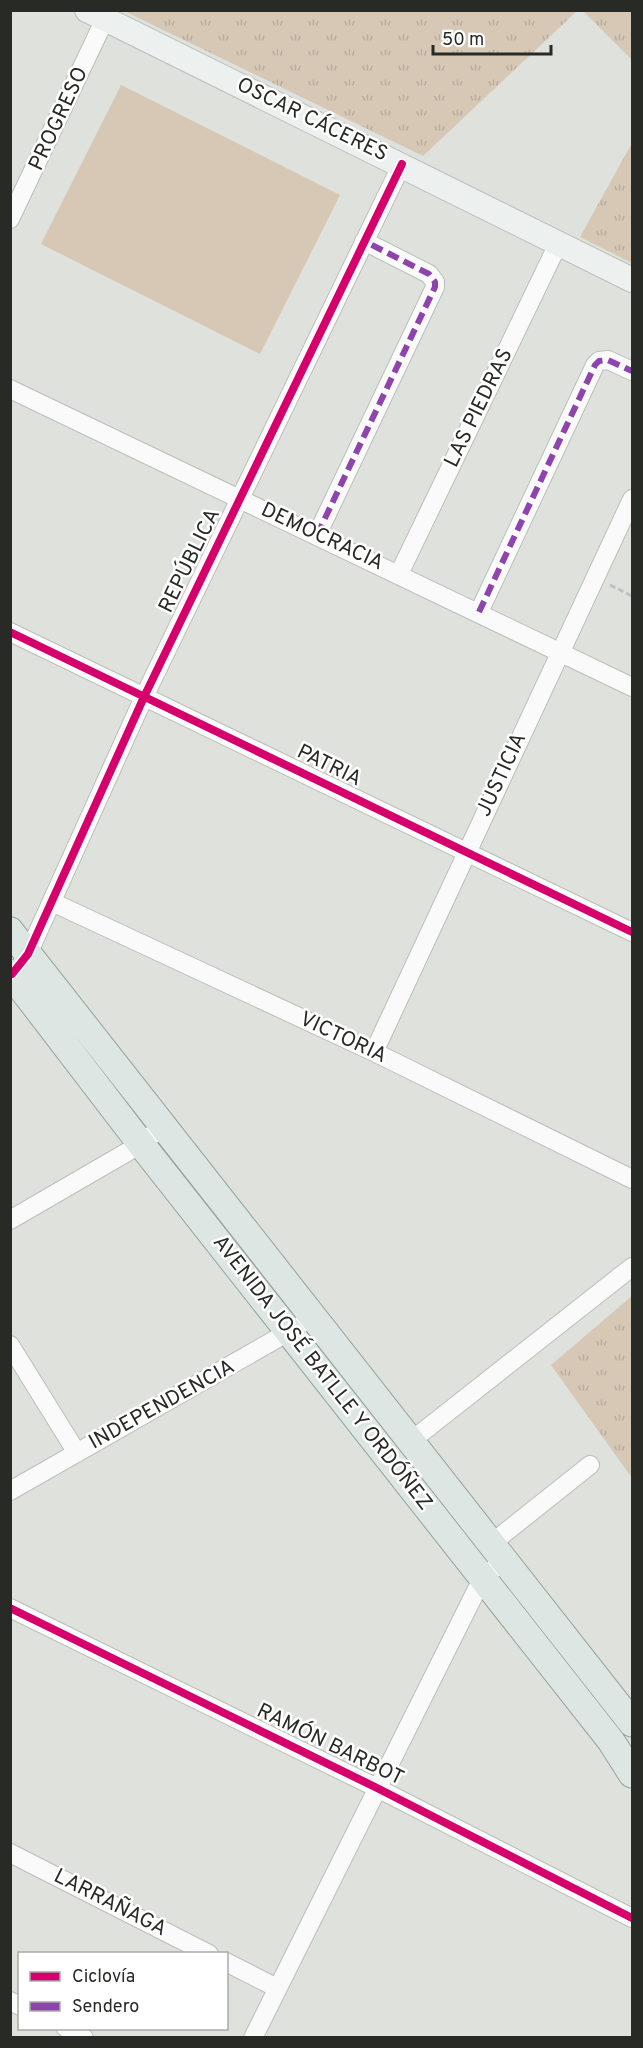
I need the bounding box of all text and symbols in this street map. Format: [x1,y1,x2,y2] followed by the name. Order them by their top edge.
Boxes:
[433,18,552,56] scale bar
[442,29,484,52] text: 50 m
[23,63,95,175] street label: PROGRESO
[232,71,393,168] street label: OSCAR CÁCERES
[439,344,519,472] street label: LAS PIEDRAS
[256,497,388,577] street label: DEMOCRACIA
[152,504,227,618] street label: REPÚBLICA
[471,729,533,821] street label: JUSTICIA
[292,739,366,793] street label: PATRIA
[295,1006,391,1070] street label: VICTORIA
[206,1229,439,1516] street label: AVENIDA JOSÉ BATLLE Y ORDÓÑEZ
[84,1354,240,1456] street label: INDEPENDENCIA
[252,1697,408,1792] street label: RAMÓN BARBOT
[49,1863,171,1943] street label: LARRAÑAGA
[18,1952,228,2030] legend
[72,1966,135,1989] text: Ciclovía
[72,1996,139,2019] text: Sendero

